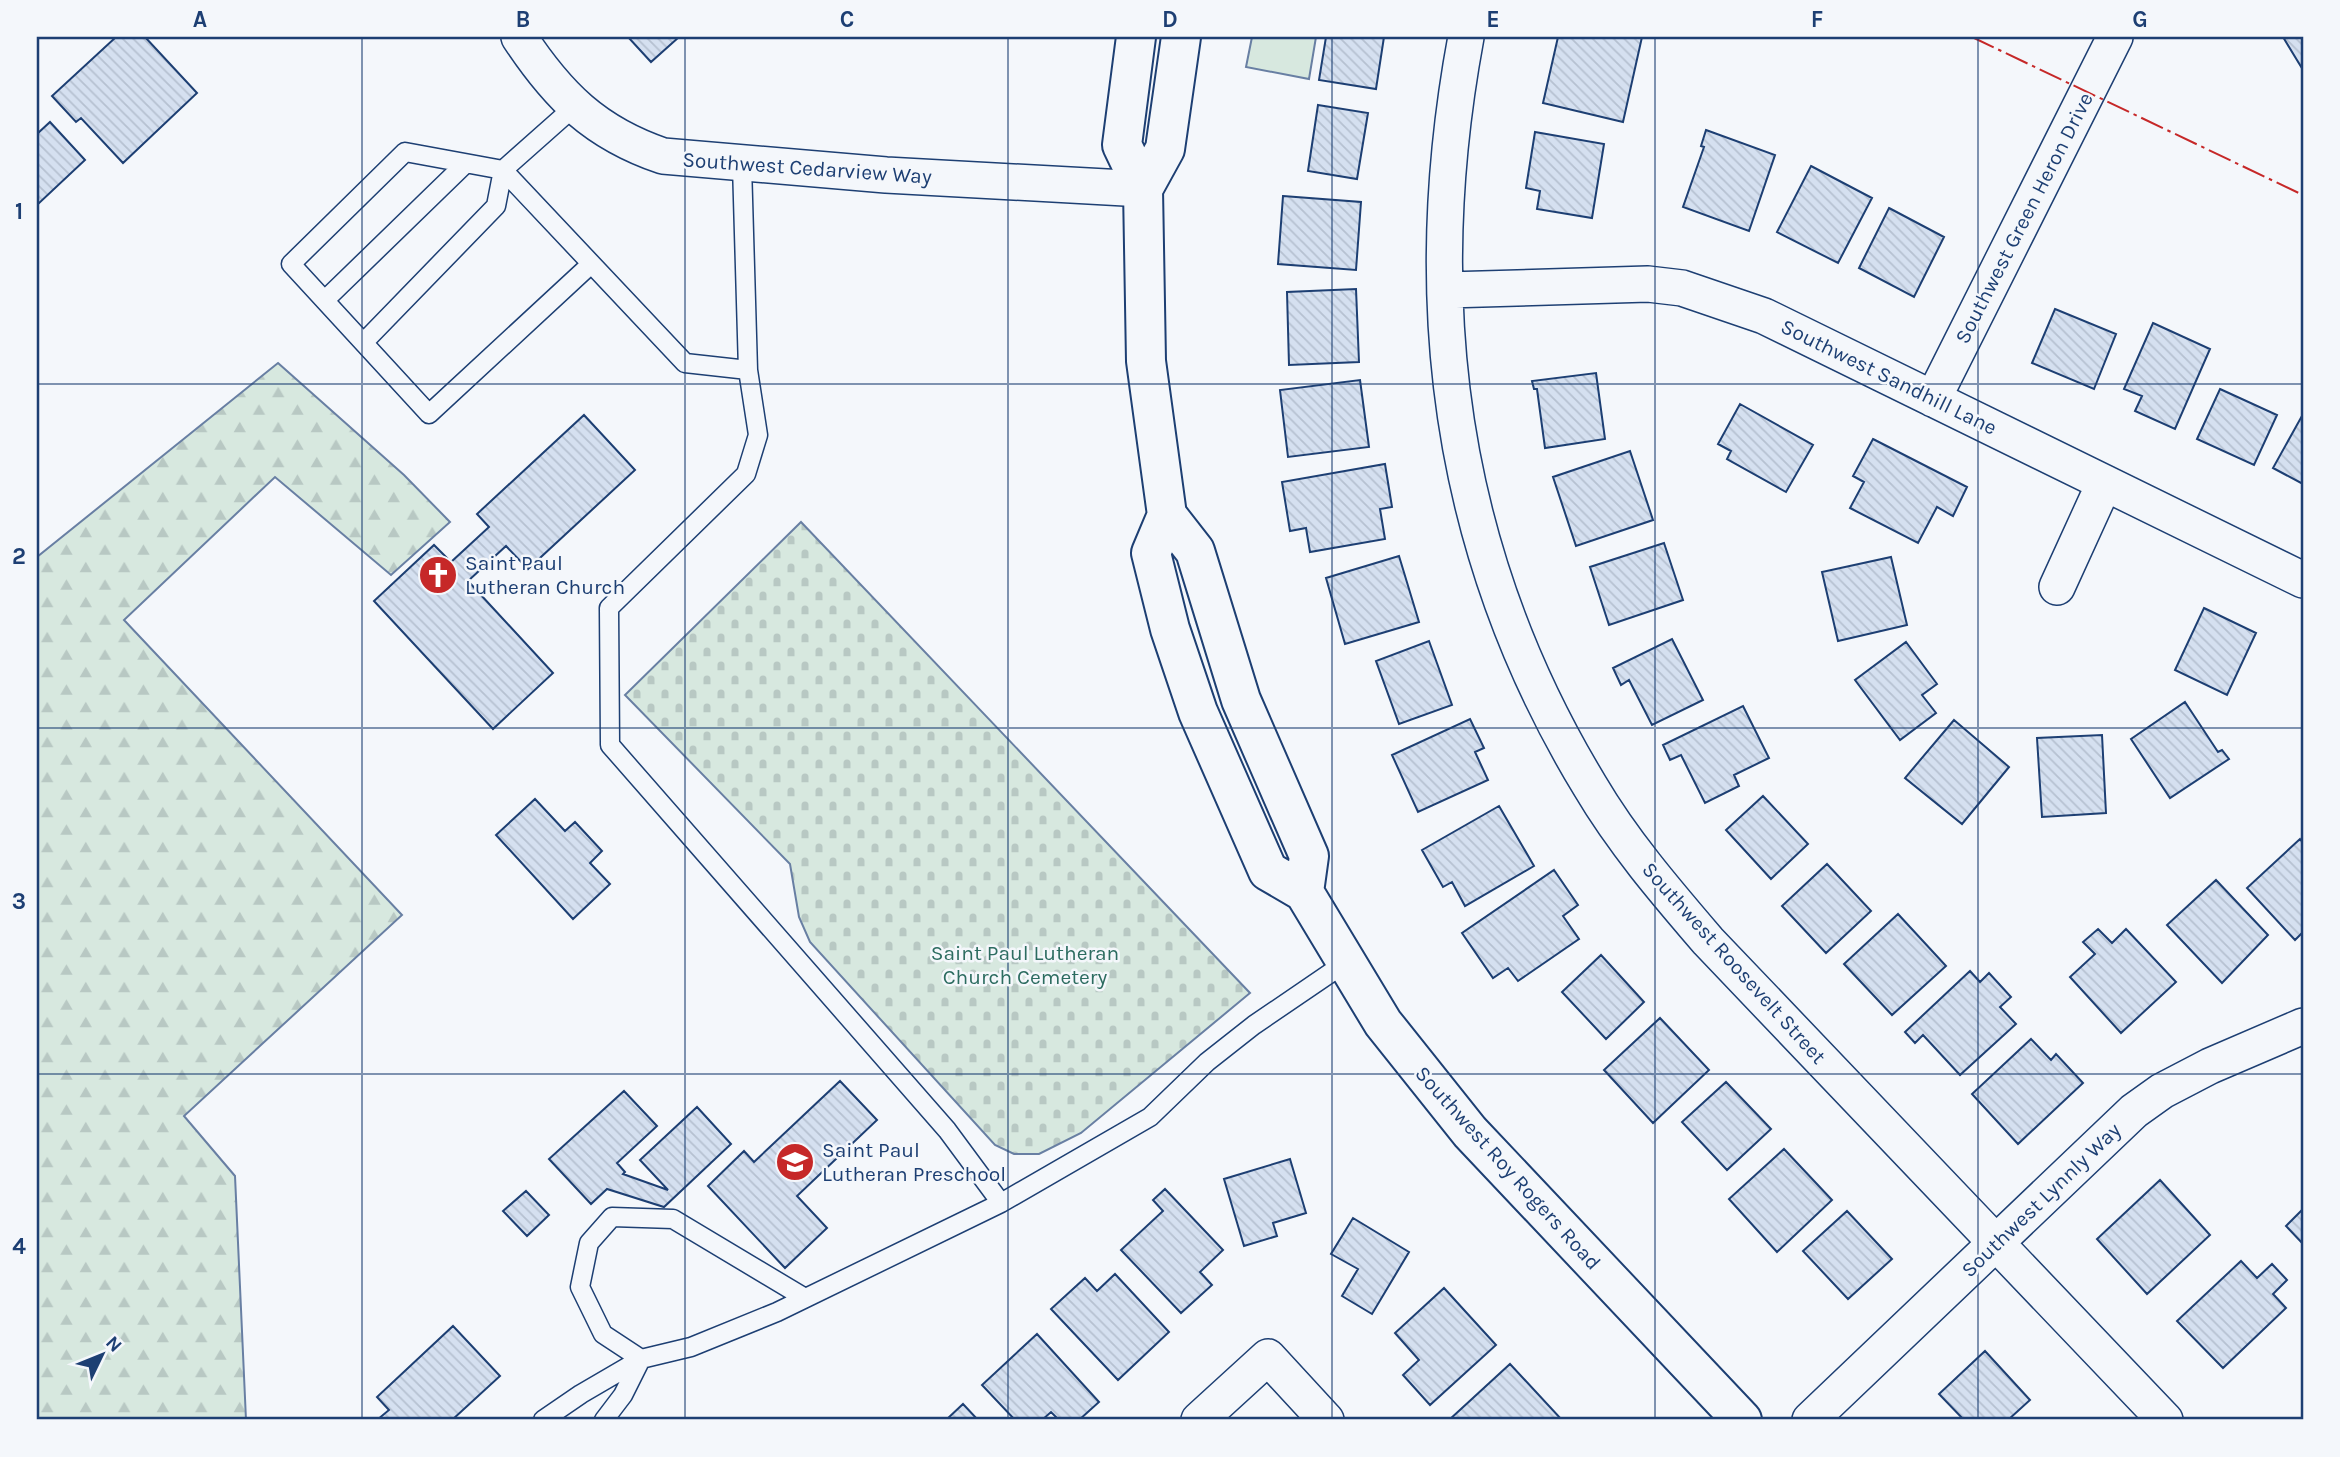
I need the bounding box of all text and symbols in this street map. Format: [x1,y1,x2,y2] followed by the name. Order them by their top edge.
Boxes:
[193,6,207,33] text: A
[516,6,530,33] text: B
[840,6,854,33] text: C
[1162,6,1178,33] text: D
[1486,6,1500,33] text: E
[1811,6,1823,33] text: F
[2132,6,2148,33] text: G
[1950,89,2098,347] street label: Southwest Green Heron Drive
[682,147,933,189] street label: Southwest Cedarview Way
[15,198,23,225] text: 1
[1777,314,2001,440] street label: Southwest Sandhill Lane
[12,543,26,570] text: 2
[465,551,625,599] place label: Saint Paul Lutheran Church
[417,554,459,596] church icon: Saint Paul Lutheran Church
[1637,857,1831,1069] street label: Southwest Roosevelt Street
[12,888,26,915] text: 3
[931,941,1119,989] park label: Saint Paul Lutheran Church Cemetery
[1410,1061,1606,1275] street label: Southwest Roy Rogers Road
[1956,1118,2126,1282] street label: Southwest Lynnly Way
[822,1138,1006,1186] place label: Saint Paul Lutheran Preschool
[774,1141,816,1183] school or university icon: Saint Paul Lutheran Preschool
[12,1233,26,1260] text: 4
[66,1320,136,1390] north arrow
[101,1332,126,1357] text: N

